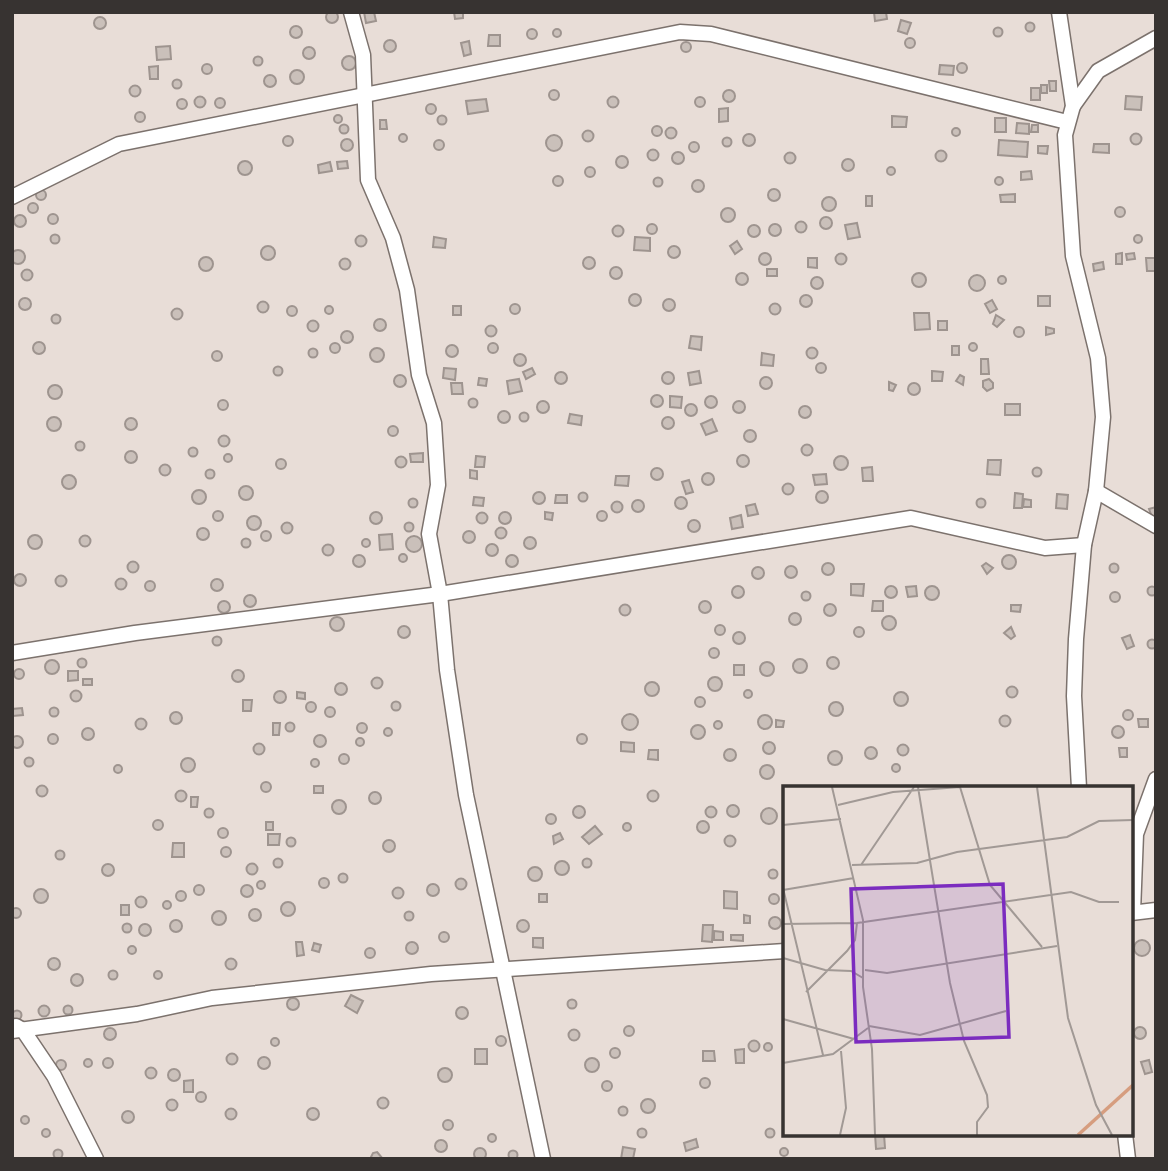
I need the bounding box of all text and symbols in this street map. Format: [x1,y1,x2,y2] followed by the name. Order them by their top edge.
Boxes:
[783,786,1133,1136] inset map

